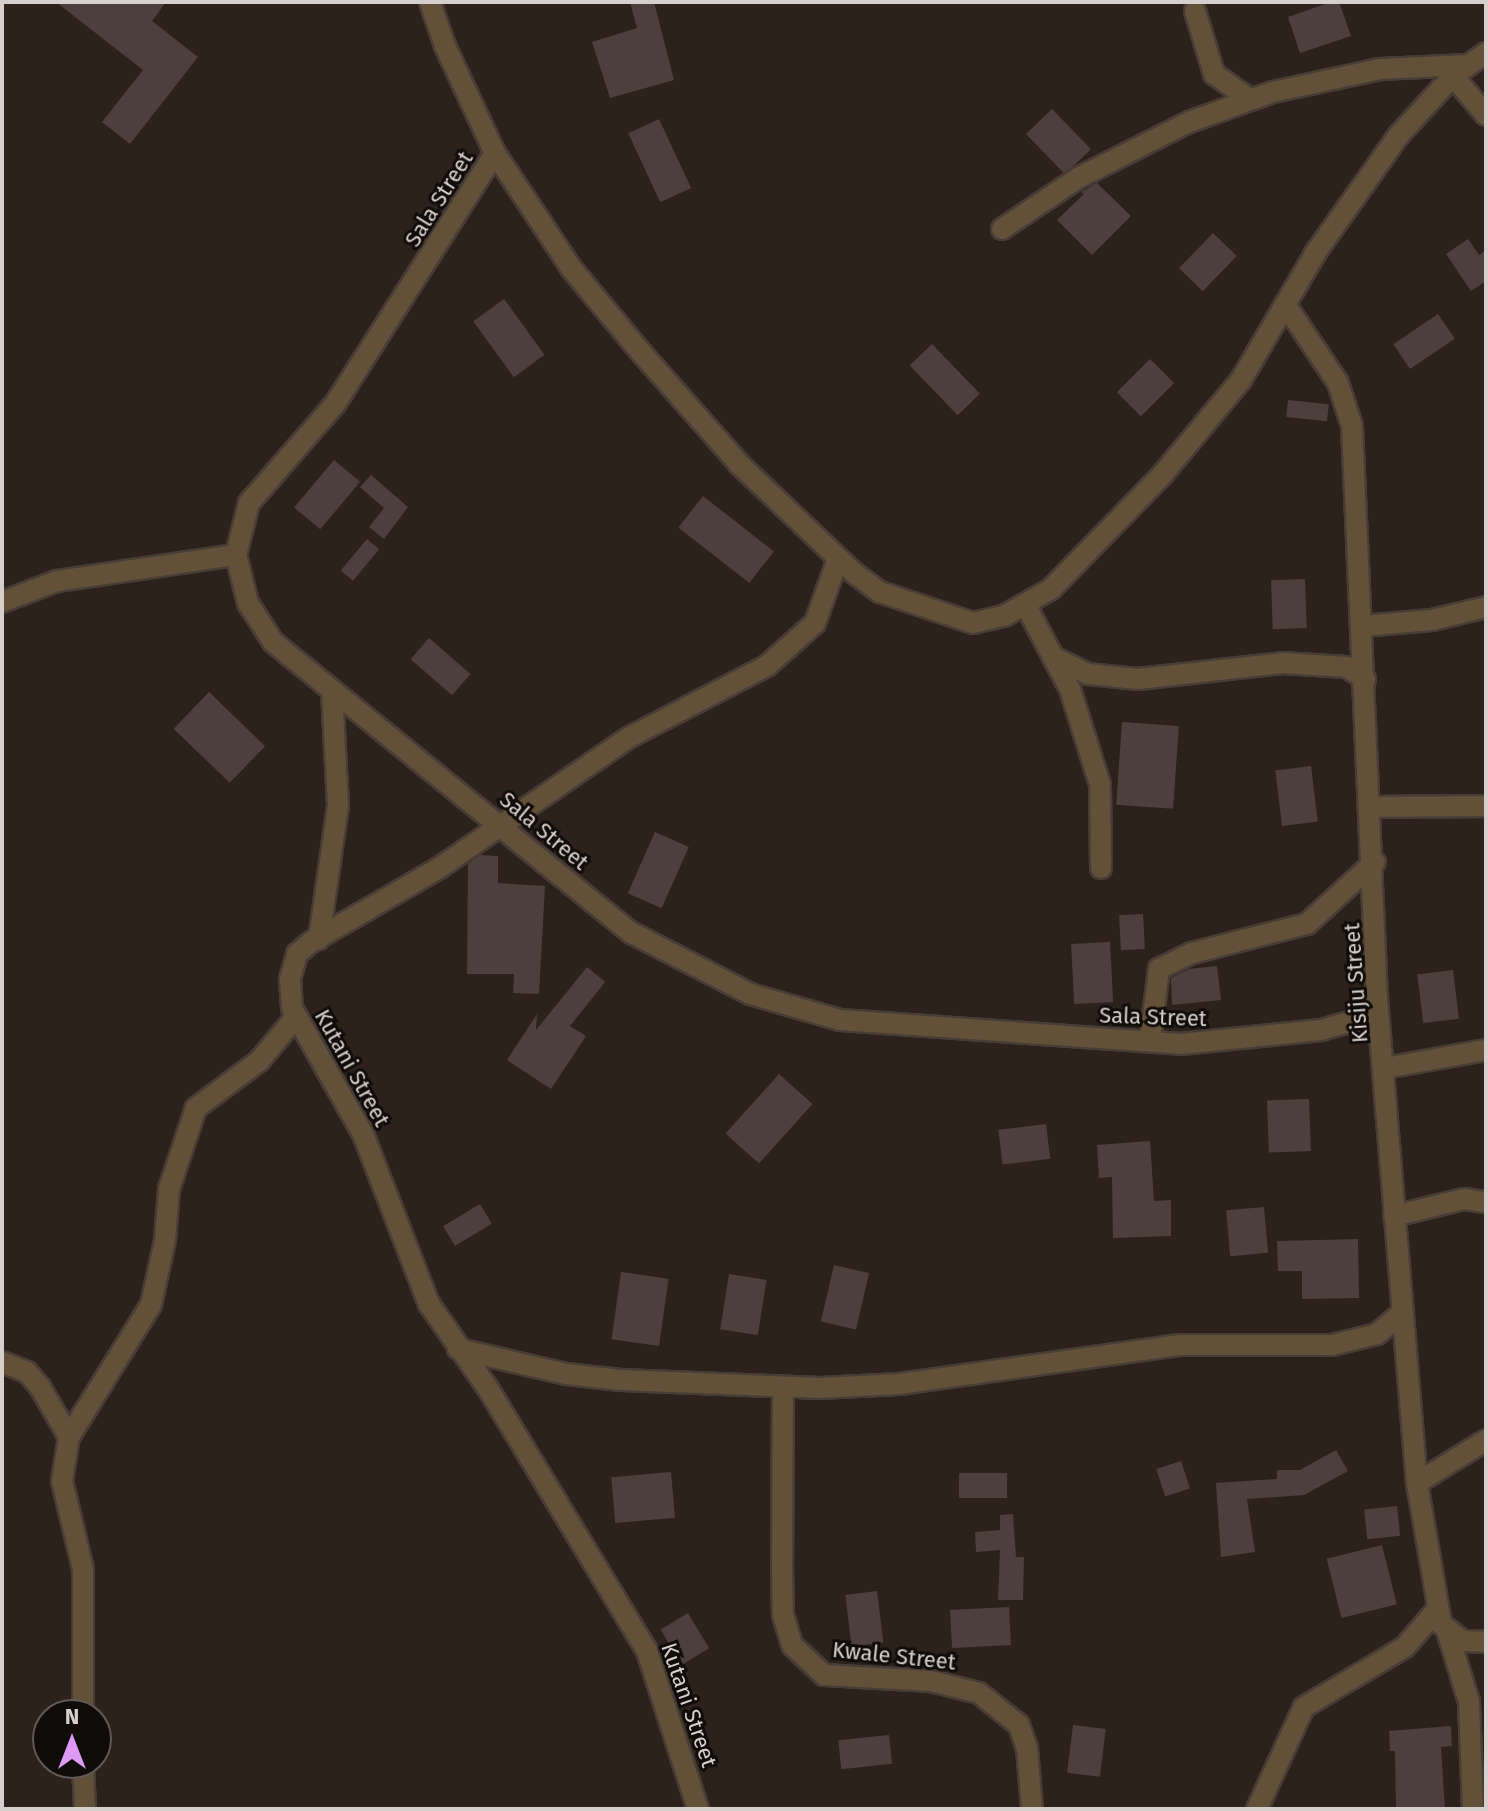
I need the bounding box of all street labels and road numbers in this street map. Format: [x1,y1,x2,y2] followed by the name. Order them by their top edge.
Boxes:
[399,146,479,252] street label: Sala Street
[494,786,594,876] street label: Sala Street
[1339,922,1373,1044] street label: Kisiju Street
[1099,1002,1207,1032] street label: Sala Street
[309,1005,395,1131] street label: Kutani Street
[831,1636,957,1676] street label: Kwale Street
[655,1639,723,1771] street label: Kutani Street

